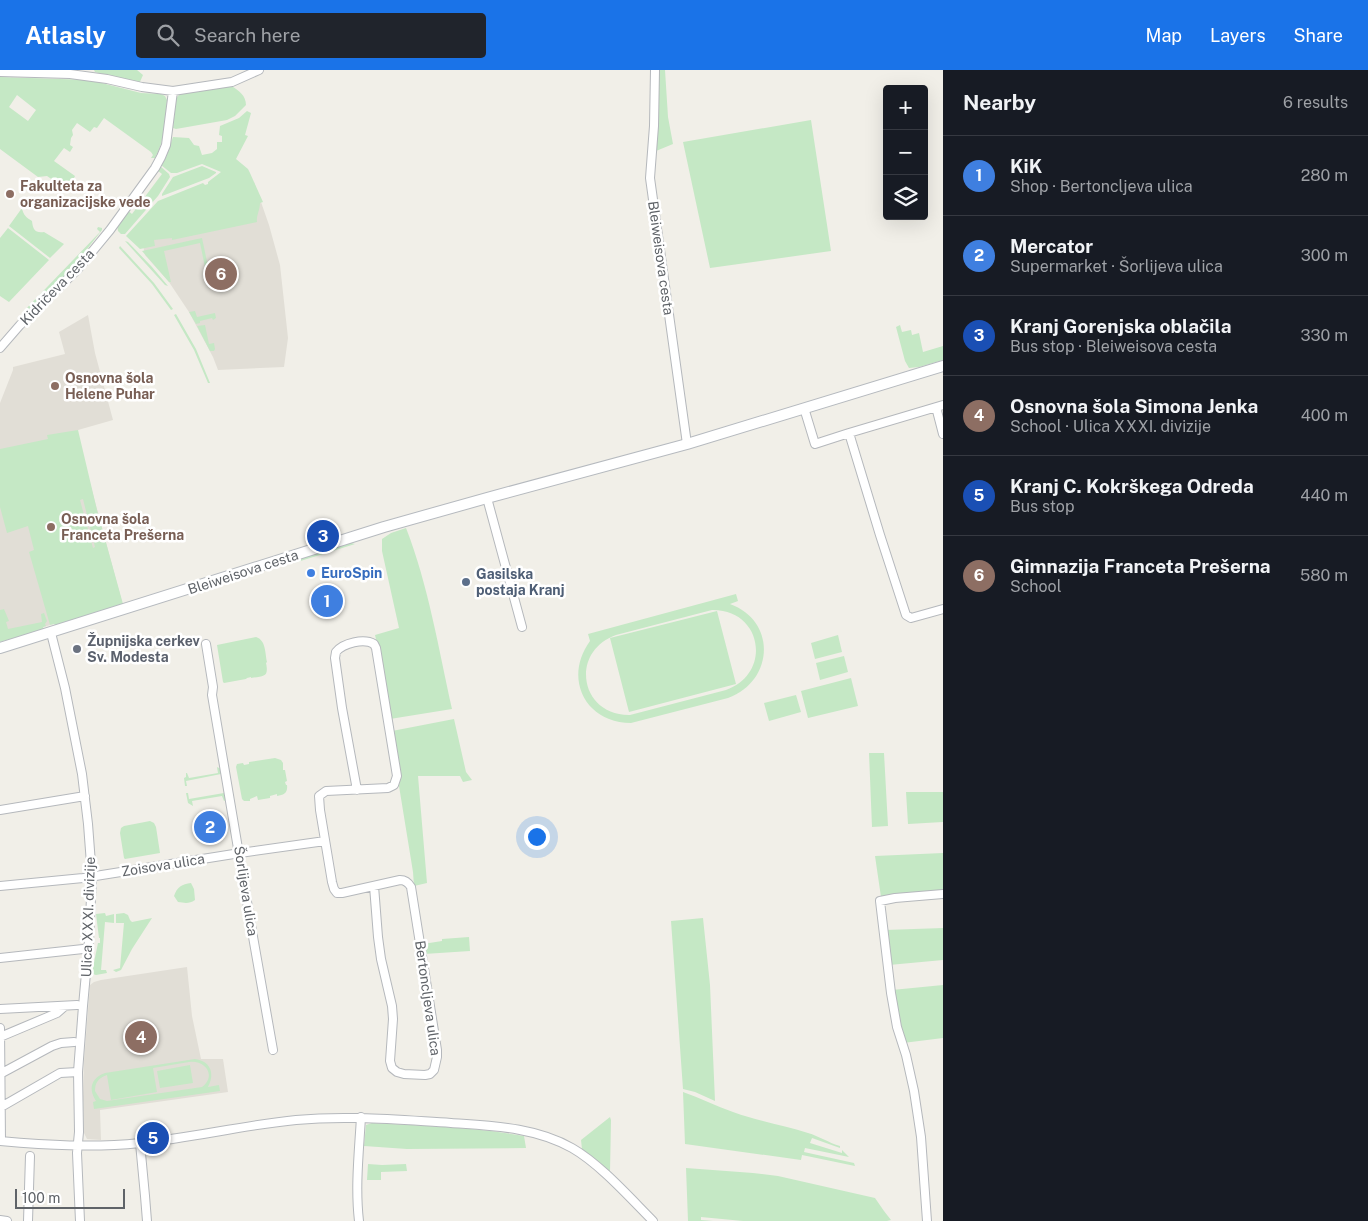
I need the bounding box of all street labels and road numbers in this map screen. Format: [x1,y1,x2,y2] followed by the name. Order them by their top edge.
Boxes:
[645,200,677,316] street label: Bleiweisova cesta
[17,246,97,328] street label: Kidričeva cesta
[186,547,300,597] street label: Bleiweisova cesta
[231,845,262,937] street label: Šorlijeva ulica
[120,851,206,879] street label: Zoisova ulica
[78,856,98,978] street label: Ulica XXXI. divizije
[412,939,444,1057] street label: Bertoncljeva ulica

